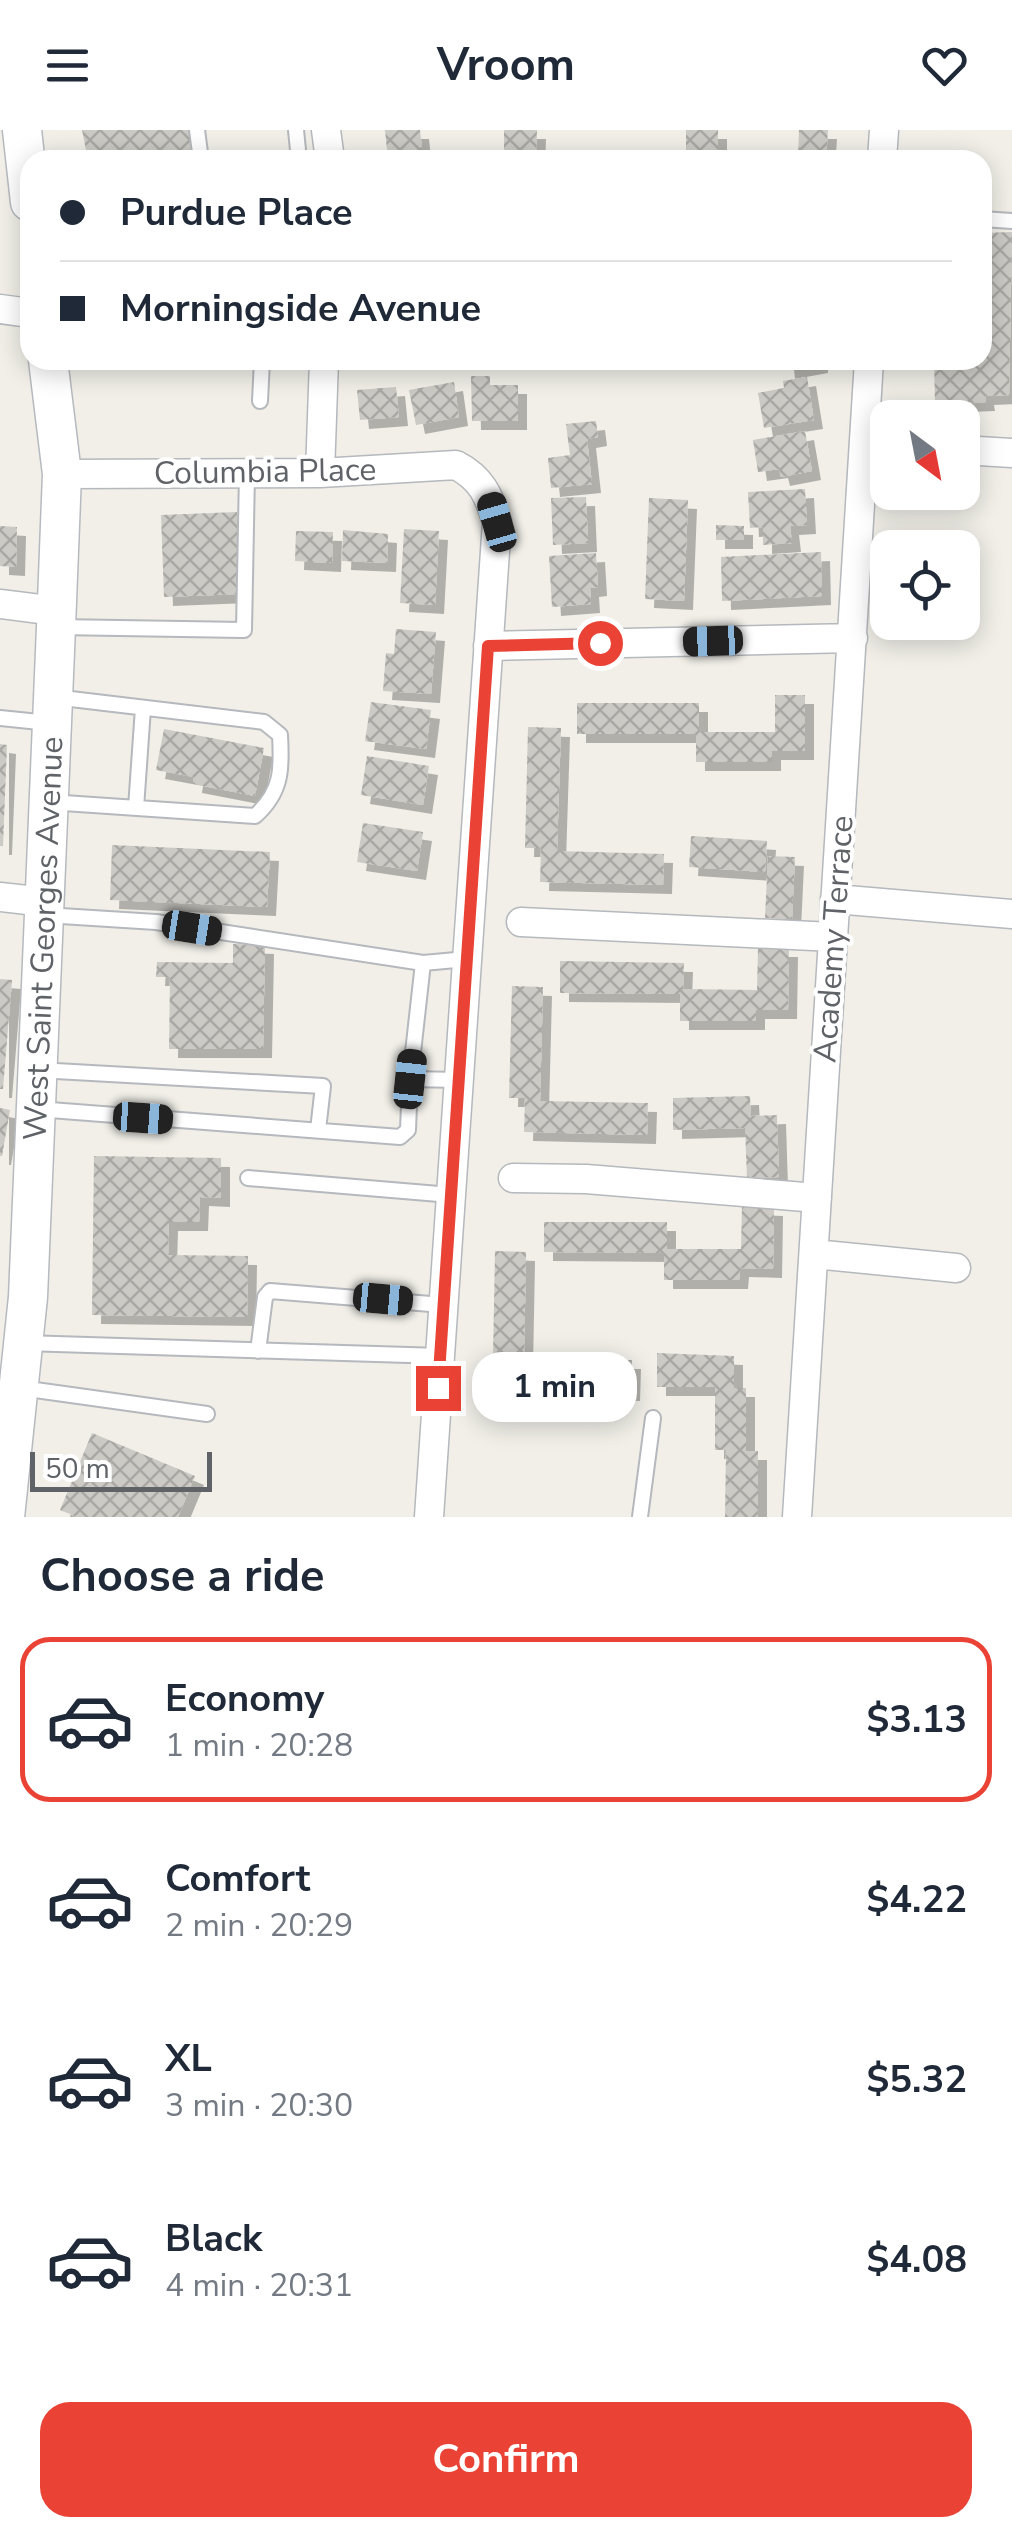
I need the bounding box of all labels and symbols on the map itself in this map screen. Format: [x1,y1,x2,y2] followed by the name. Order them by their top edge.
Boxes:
[870,400,980,510] north arrow
[153,448,377,495] street label: Columbia Place
[474,489,520,555] car
[578,621,623,666] route start
[682,625,744,657] car
[14,736,73,1141] street label: West Saint Georges Avenue
[803,814,864,1064] street label: Academy Terrace
[160,908,224,948] car
[392,1048,428,1110] car
[112,1101,174,1135] car
[352,1281,414,1317] car
[473,1353,638,1423] callout: 1 min
[416,1366,461,1411] route end
[30,1447,212,1492] scale bar

